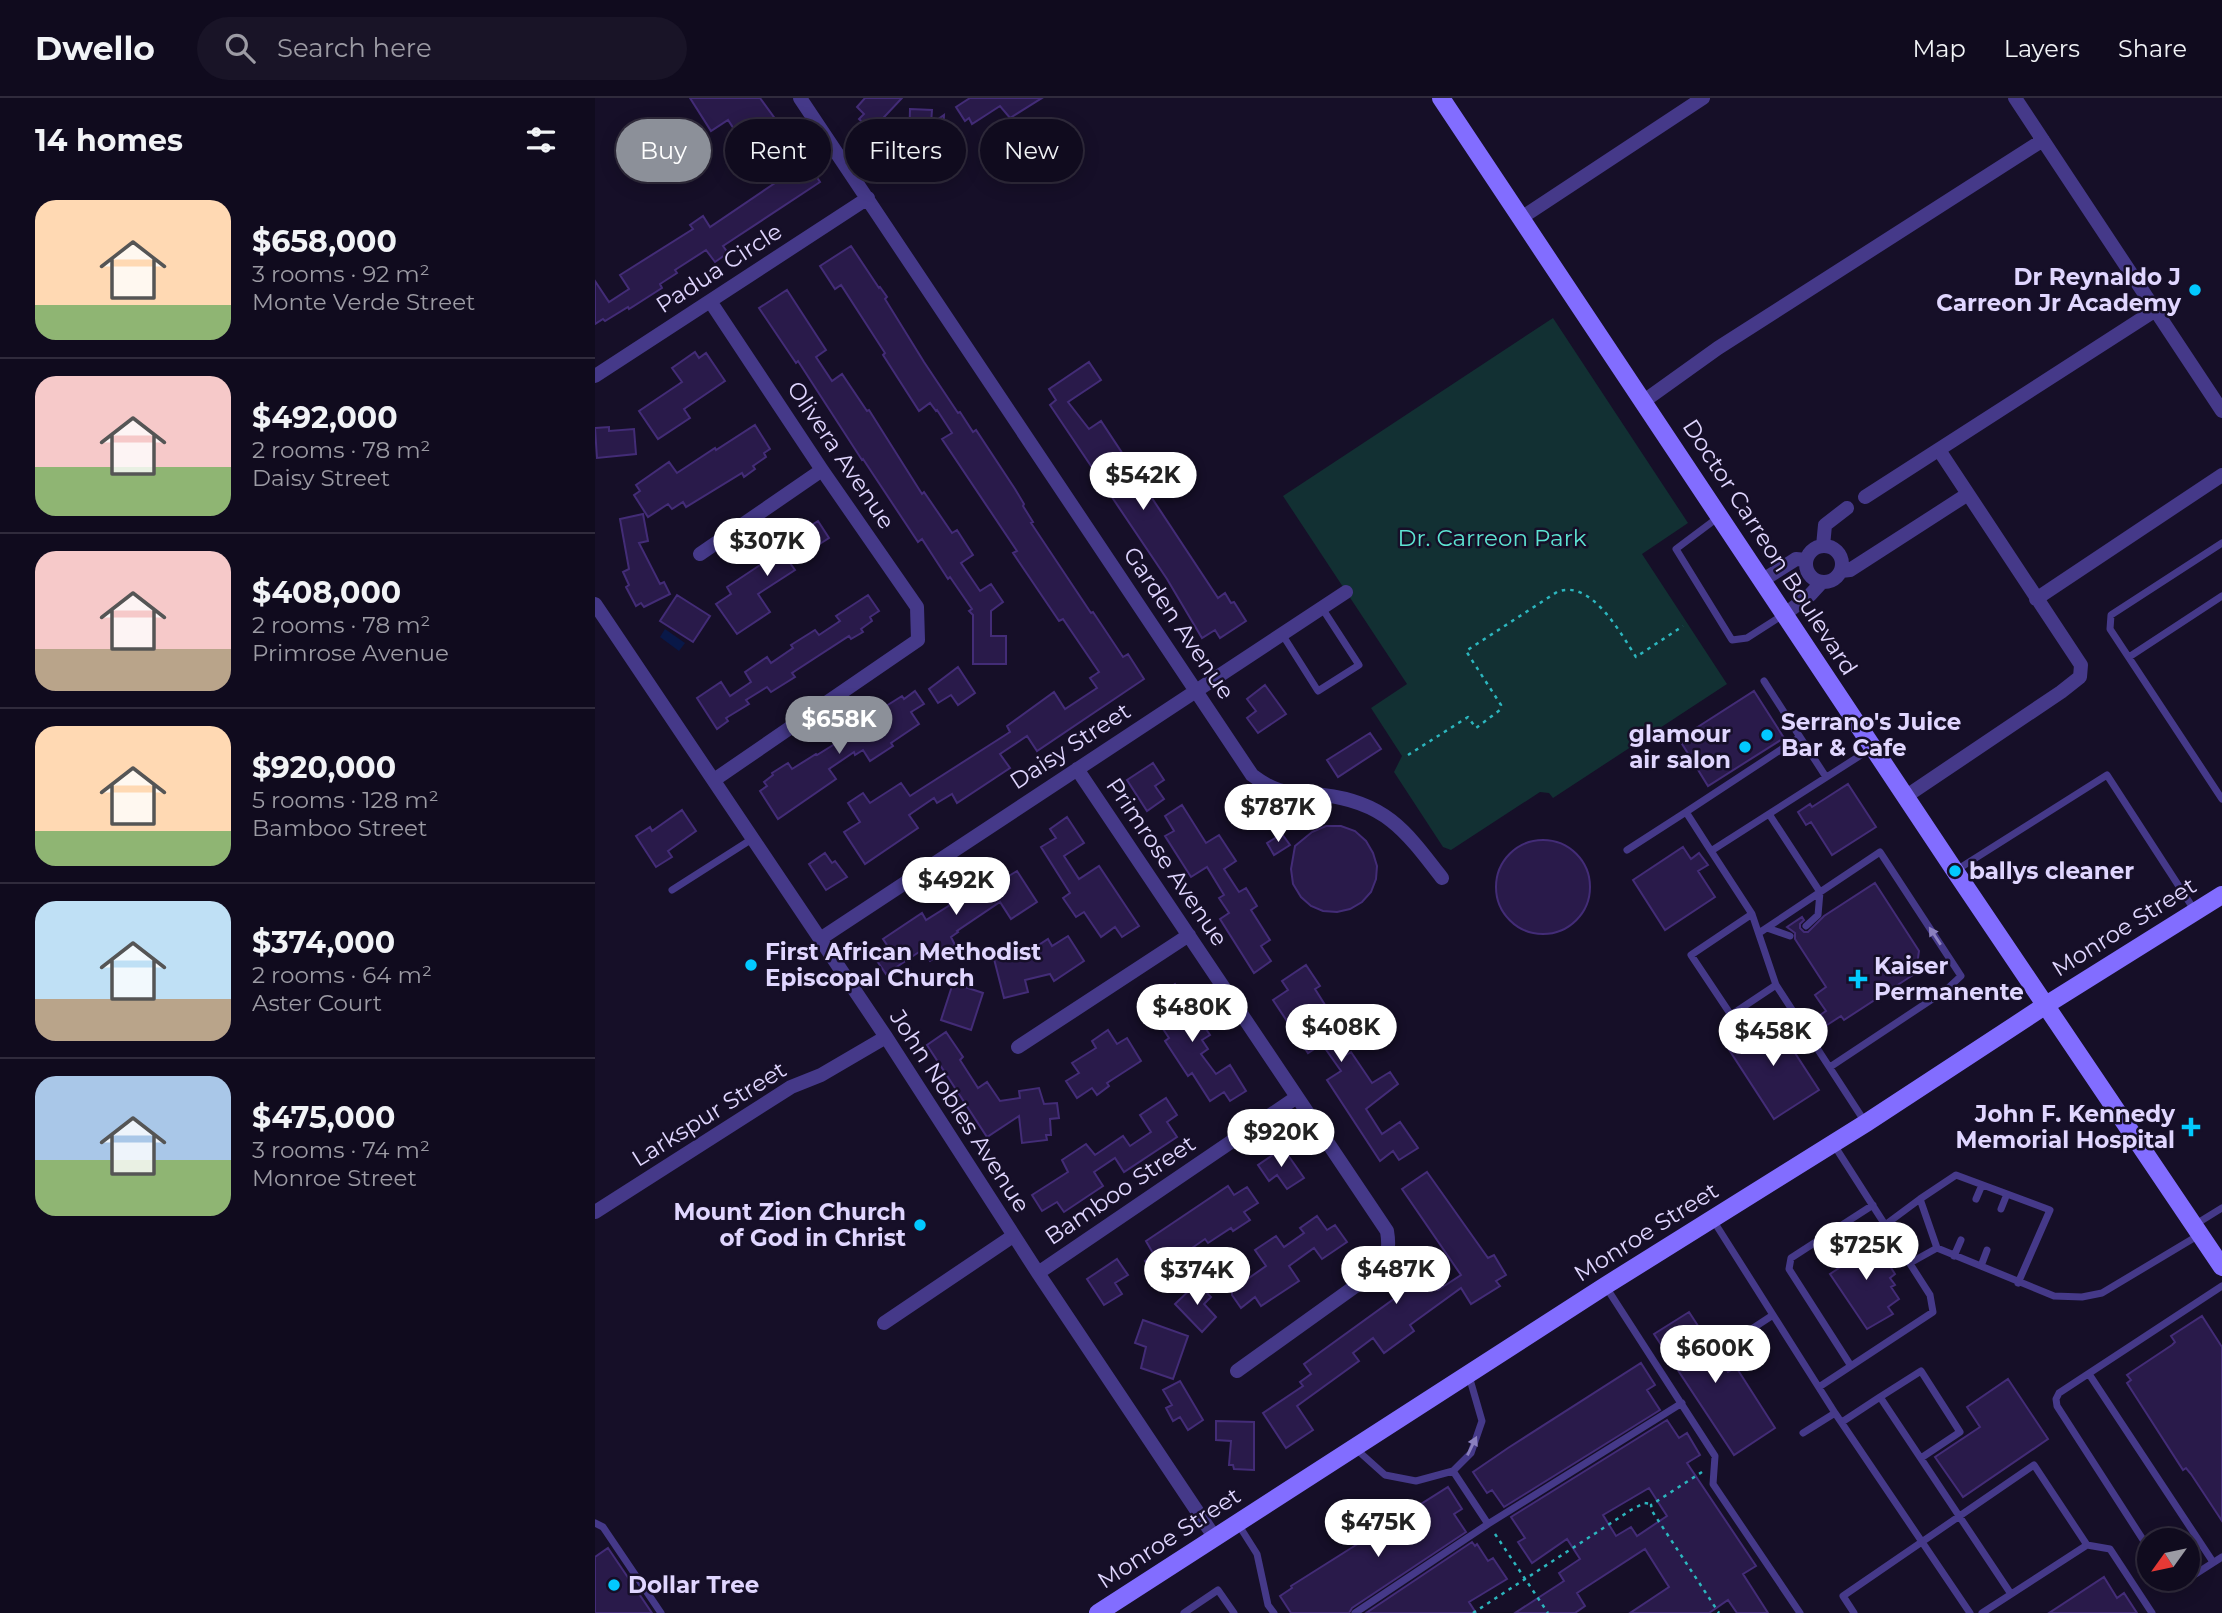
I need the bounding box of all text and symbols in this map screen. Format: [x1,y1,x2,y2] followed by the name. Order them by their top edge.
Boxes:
[197,17,687,80] search box
[35,28,155,68] text: Dwello
[221,29,259,67] icon: search
[277,32,432,64] text: Search here
[1912,34,1966,63] text: Map
[2004,34,2080,63] text: Layers
[2118,34,2187,63] text: Share
[616,119,711,182] chip: Buy
[725,119,831,182] chip: Rent
[845,119,966,182] chip: Filters
[980,119,1083,182] chip: New
[522,121,560,159] icon: filters
[35,122,183,159] text: 14 homes
[651,217,787,319] street label: Padua Circle
[252,223,397,260] text: $658,000
[91,228,175,312] icon: home
[252,260,430,288] text: 3 rooms · 92 m²
[1936,263,2181,317] place label: Dr Reynaldo J Carreon Jr Academy
[2187,282,2203,298] marker: Dr Reynaldo J Carreon Jr Academy
[252,288,475,316] text: Monte Verde Street
[781,376,901,534] street label: Olivera Avenue
[252,399,398,436] text: $492,000
[91,404,175,488] icon: home
[1677,414,1863,680] street label: Doctor Carreon Boulevard
[252,436,430,464] text: 2 rooms · 78 m²
[1094,452,1192,512] pin: $542K
[1106,461,1180,489] text: $542K
[252,464,390,492] text: Daisy Street
[718,518,816,578] pin: $307K
[1398,524,1587,552] park label: Dr. Carreon Park
[729,527,805,555] text: $307K
[1118,541,1240,705] street label: Garden Avenue
[252,574,401,611] text: $408,000
[91,579,175,663] icon: home
[252,611,430,639] text: 2 rooms · 78 m²
[252,639,449,667] text: Primrose Avenue
[790,696,888,756] pin: $658K
[1005,697,1135,795] street label: Daisy Street
[801,705,877,733] text: $658K
[1781,708,1961,762] place label: Serrano's Juice Bar & Cafe
[1629,720,1731,774] place label: glamour air salon
[1759,727,1775,743] marker: Serrano's Juice Bar & Cafe
[1737,739,1753,755] marker: glamour air salon
[252,749,396,786] text: $920,000
[91,754,175,838] icon: home
[1100,773,1234,951] street label: Primrose Avenue
[1229,784,1327,844] pin: $787K
[252,786,439,814] text: 5 rooms · 128 m²
[1241,793,1315,821] text: $787K
[252,814,427,842] text: Bamboo Street
[1969,857,2134,885] place label: ballys cleaner
[907,858,1005,917] pin: $492K
[1947,863,1963,879] marker: ballys cleaner
[918,866,994,894] text: $492K
[2047,871,2201,983] street label: Monroe Street
[252,924,395,961] text: $374,000
[1928,926,1941,946] one-way arrow
[91,929,175,1013] icon: home
[765,938,1041,992] place label: First African Methodist Episcopal Church
[1874,952,2024,1006] place label: Kaiser Permanente
[743,957,759,973] marker: First African Methodist Episcopal Church
[252,961,432,989] text: 2 rooms · 64 m²
[1848,969,1868,989] marker: Kaiser Permanente
[1143,984,1241,1044] pin: $480K
[252,989,382,1017] text: Aster Court
[1153,993,1231,1021] text: $480K
[883,1004,1036,1218] street label: John Nobles Avenue
[1292,1004,1390,1064] pin: $408K
[1724,1009,1822,1068] pin: $458K
[1302,1013,1380,1041] text: $408K
[1735,1017,1811,1045] text: $458K
[627,1055,791,1173] street label: Larkspur Street
[252,1099,395,1136] text: $475,000
[1956,1100,2175,1154] place label: John F. Kennedy Memorial Hospital
[91,1104,175,1188] icon: home
[1232,1110,1330,1169] pin: $920K
[2181,1117,2201,1137] marker: John F. Kennedy Memorial Hospital
[1243,1118,1319,1146] text: $920K
[1040,1129,1200,1251] street label: Bamboo Street
[252,1136,430,1164] text: 3 rooms · 74 m²
[252,1164,417,1192] text: Monroe Street
[1569,1176,1723,1288] street label: Monroe Street
[673,1198,906,1252] place label: Mount Zion Church of God in Christ
[912,1217,928,1233] marker: Mount Zion Church of God in Christ
[1817,1222,1915,1282] pin: $725K
[1830,1231,1902,1259] text: $725K
[1347,1246,1445,1306] pin: $487K
[1148,1248,1246,1307] pin: $374K
[1357,1255,1435,1283] text: $487K
[1160,1256,1234,1284] text: $374K
[1666,1326,1764,1385] pin: $600K
[1676,1334,1754,1362] text: $600K
[1467,1436,1478,1456] one-way arrow
[1092,1481,1246,1595] street label: Monroe Street
[1329,1500,1427,1559] pin: $475K
[1341,1508,1415,1536] text: $475K
[2137,1528,2200,1591] north arrow
[2137,1528,2200,1591] map controls
[628,1571,759,1599] place label: Dollar Tree
[606,1577,622,1593] marker: Dollar Tree

